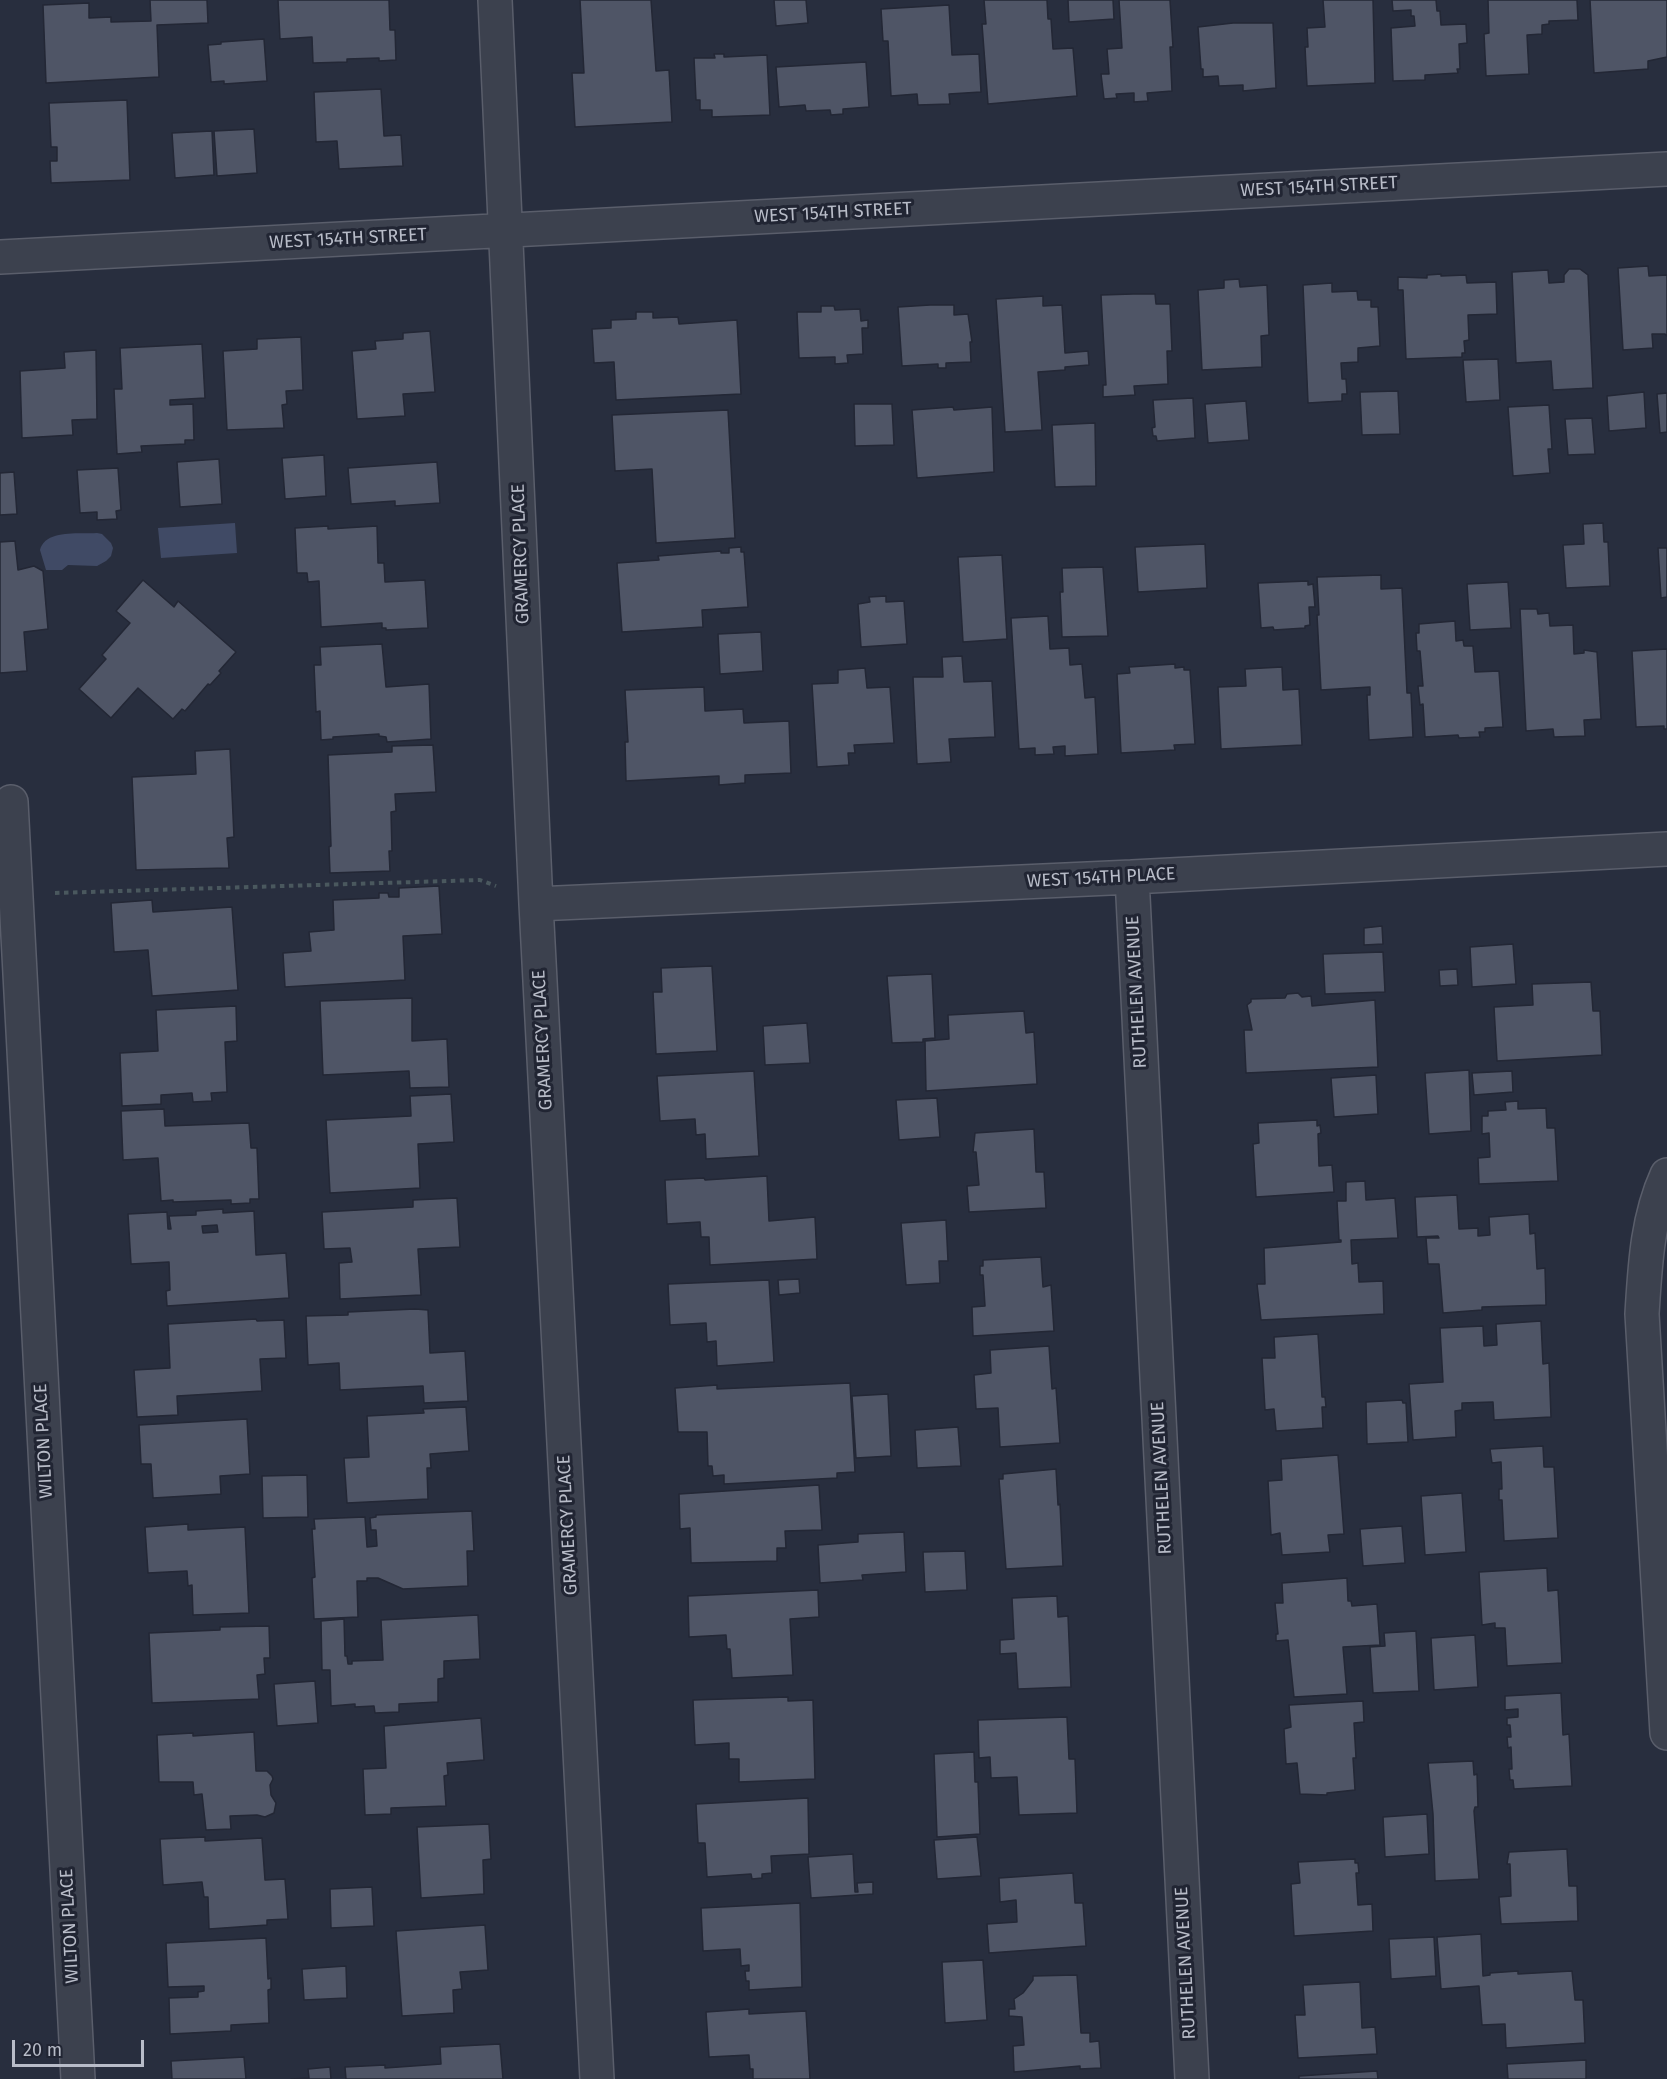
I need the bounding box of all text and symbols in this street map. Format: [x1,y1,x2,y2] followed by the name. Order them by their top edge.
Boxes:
[1240,172,1398,202] street label: WEST 154TH STREET
[754,198,912,228] street label: WEST 154TH STREET
[269,224,427,254] street label: WEST 154TH STREET
[508,483,534,625] street label: GRAMERCY PLACE
[1026,863,1176,893] street label: WEST 154TH PLACE
[1122,915,1152,1069] street label: RUTHELEN AVENUE
[529,969,557,1111] street label: GRAMERCY PLACE
[30,1383,58,1499] street label: WILTON PLACE
[1147,1401,1177,1555] street label: RUTHELEN AVENUE
[554,1454,582,1596] street label: GRAMERCY PLACE
[56,1868,84,1984] street label: WILTON PLACE
[1171,1886,1201,2040] street label: RUTHELEN AVENUE
[15,2028,147,2066] scale bar
[23,2039,62,2061] text: 20 m

